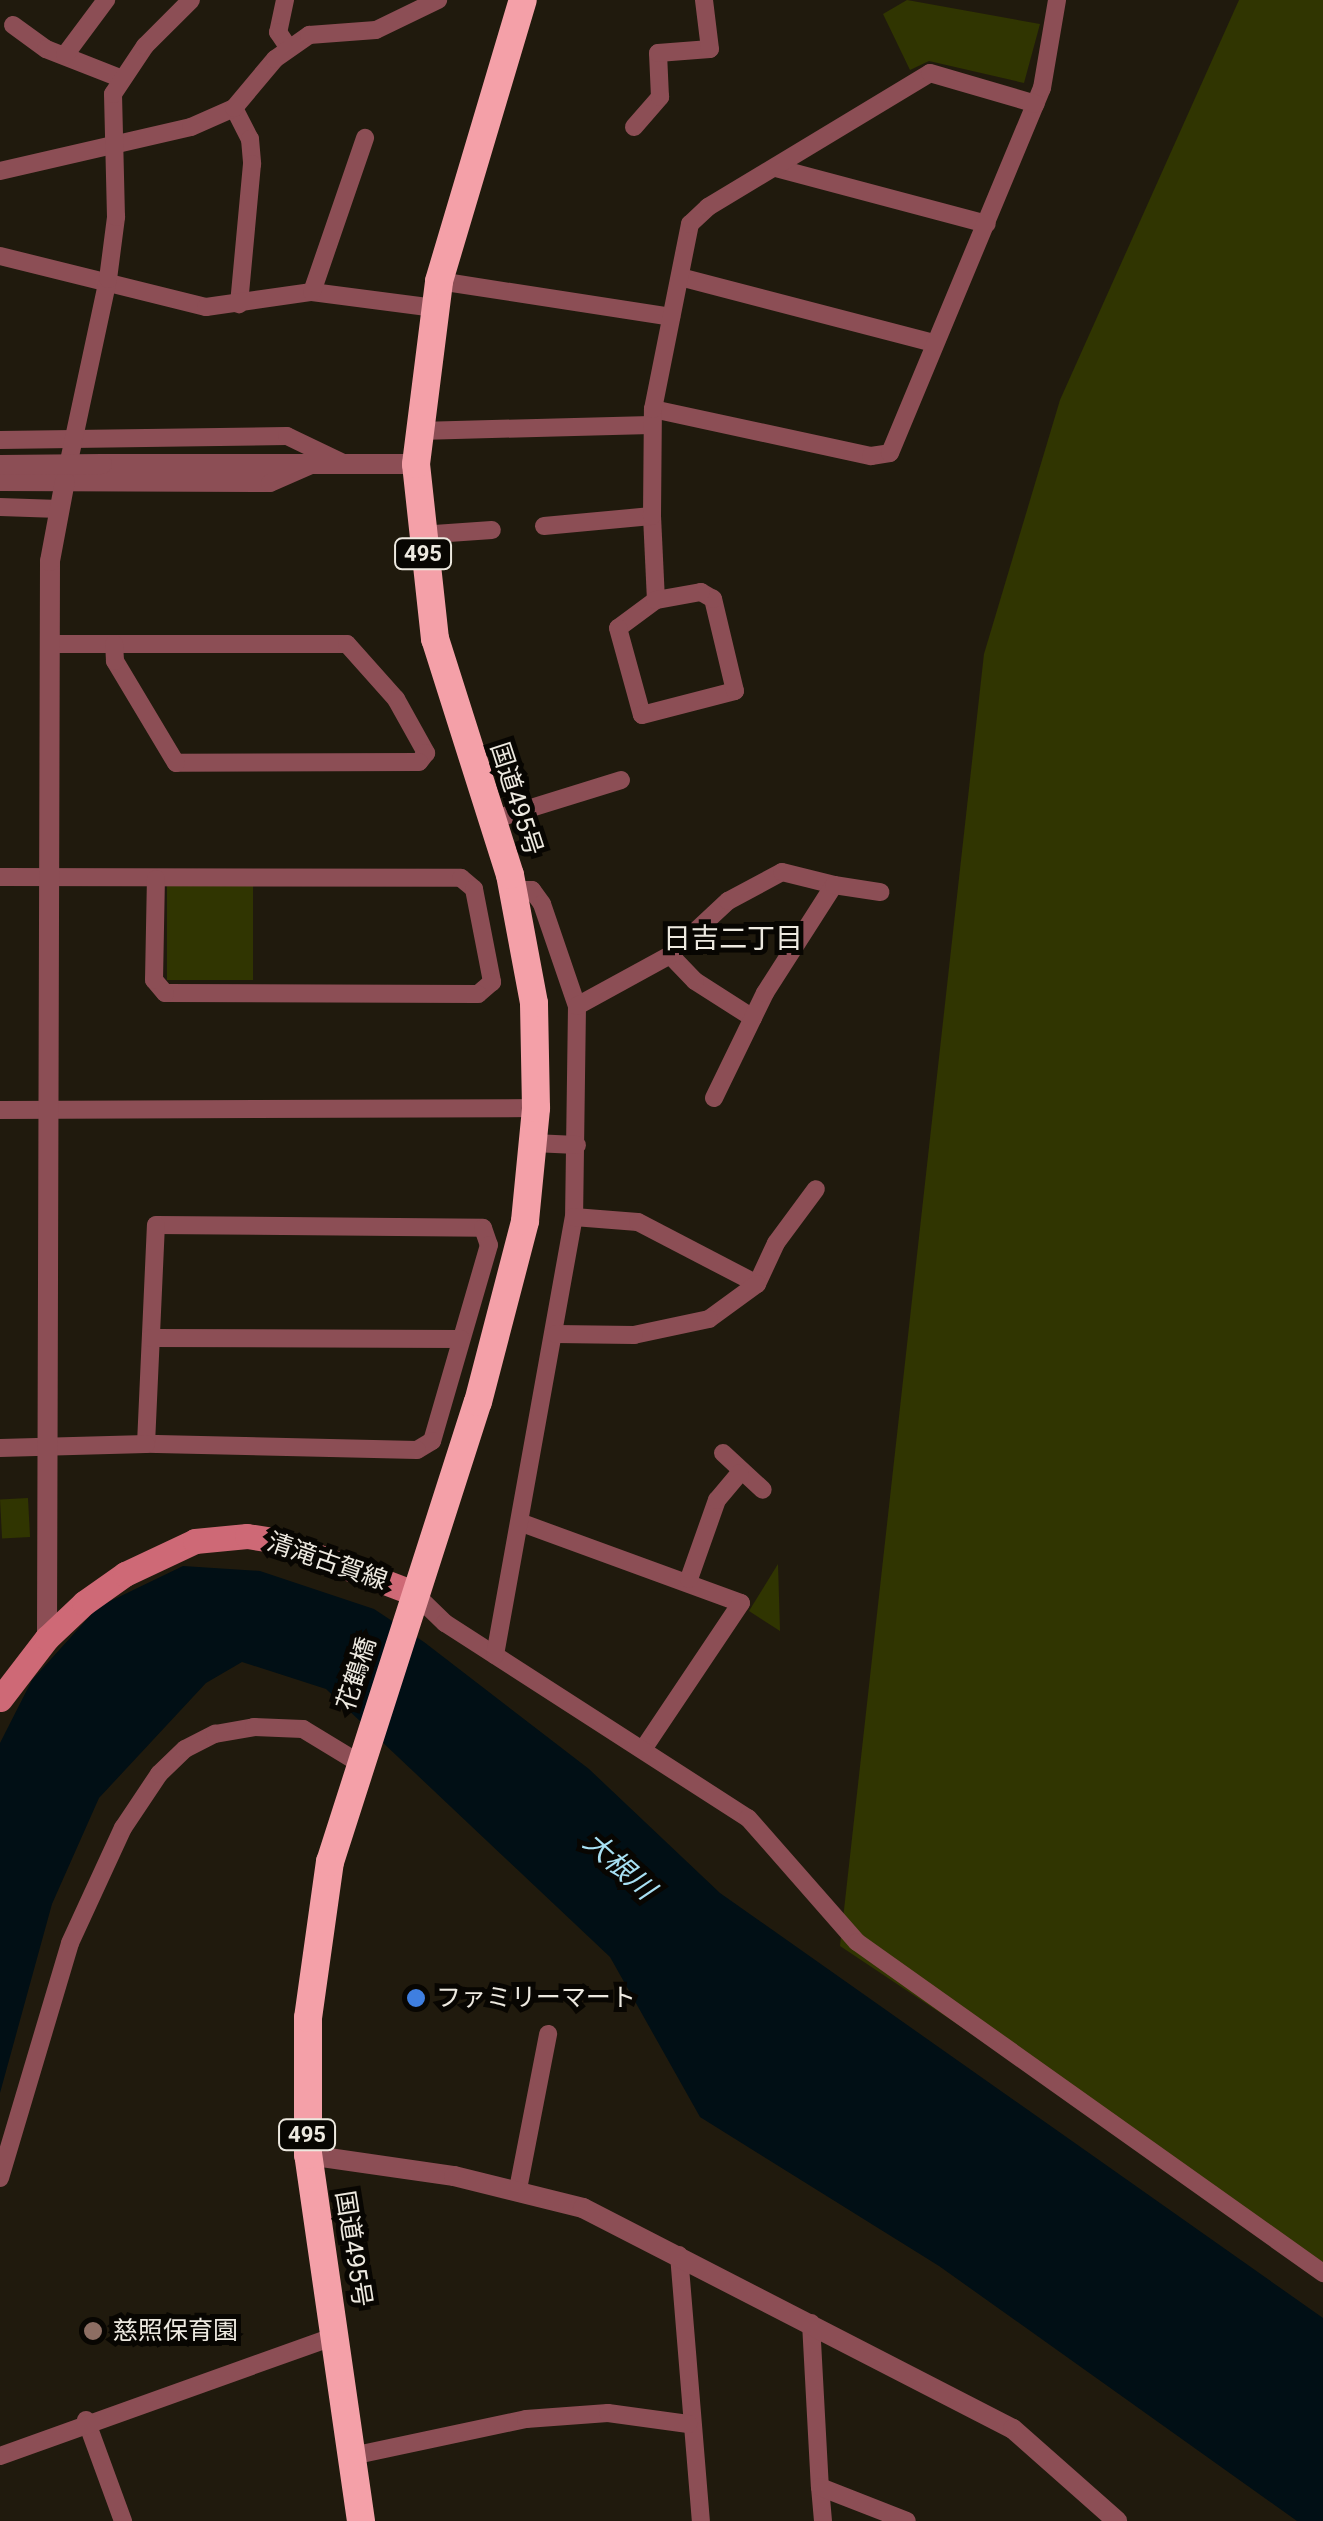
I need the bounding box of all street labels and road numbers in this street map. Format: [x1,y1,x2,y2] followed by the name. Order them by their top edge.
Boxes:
[393,537,453,571] road number: 495
[484,739,548,859] street label: 国道495号
[263,1527,391,1597] street label: 清滝古賀線
[331,1634,383,1714] street label: 花鶴橋
[277,2118,337,2152] road number: 495
[329,2189,377,2309] street label: 国道495号

